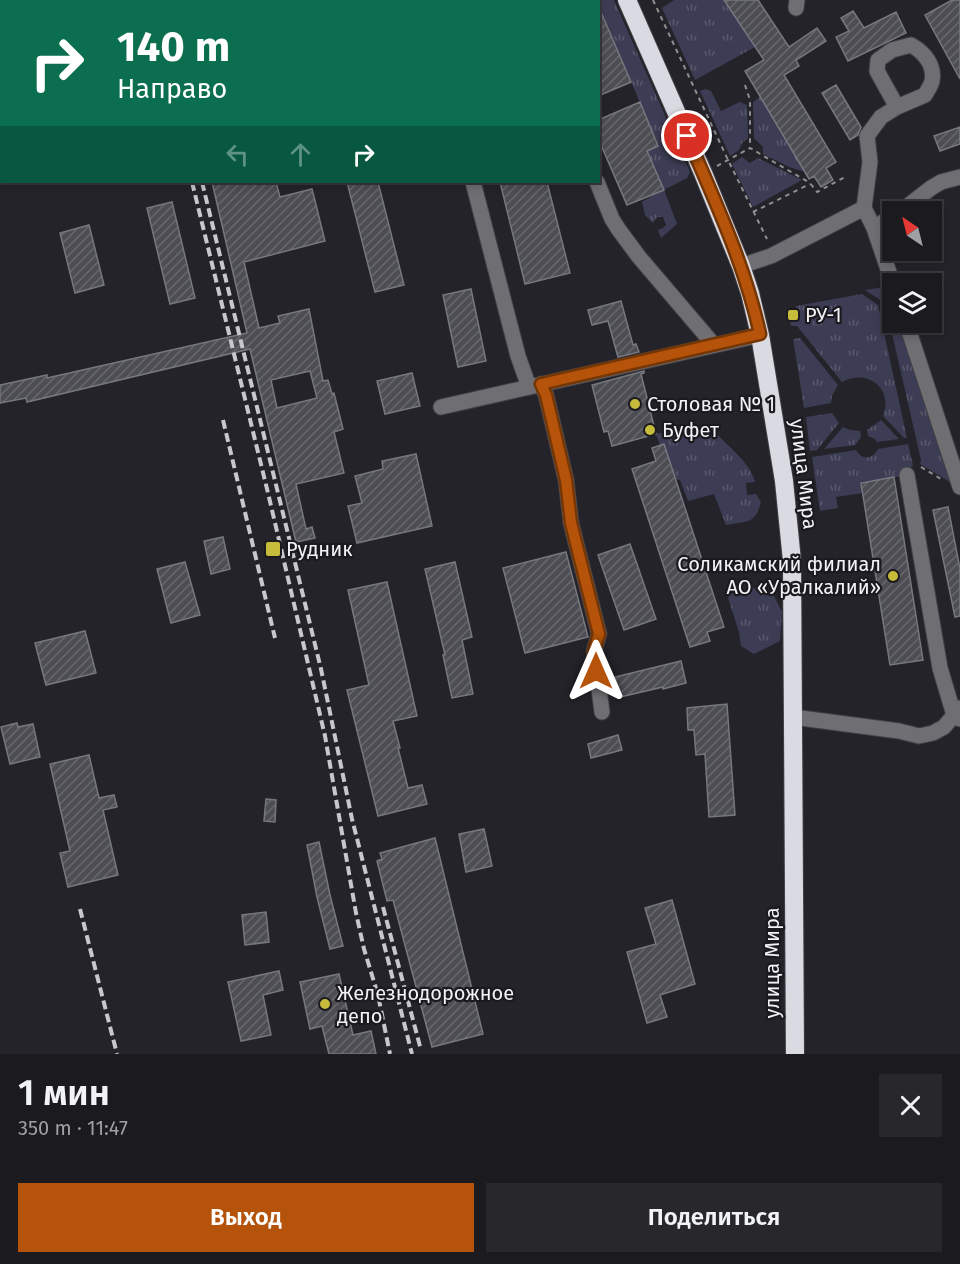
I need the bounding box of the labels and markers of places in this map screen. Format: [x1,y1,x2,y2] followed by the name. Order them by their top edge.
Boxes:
[661,110,712,161] pin
[805,303,842,327] place label: РУ-1
[786,308,800,322] marker: РУ-1
[647,392,775,416] place label: Столовая № 1
[628,397,642,411] marker: Столовая № 1
[662,418,720,442] place label: Буфет
[643,423,657,437] marker: Буфет
[286,537,353,561] place label: Рудник
[264,540,282,558] marker: Рудник
[677,552,881,599] place label: Соликамский филиал АО «Уралкалий»
[886,569,900,583] marker: Соликамский филиал АО «Уралкалий»
[337,981,514,1028] place label: Железнодорожное депо
[318,997,332,1011] marker: Железнодорожное депо

